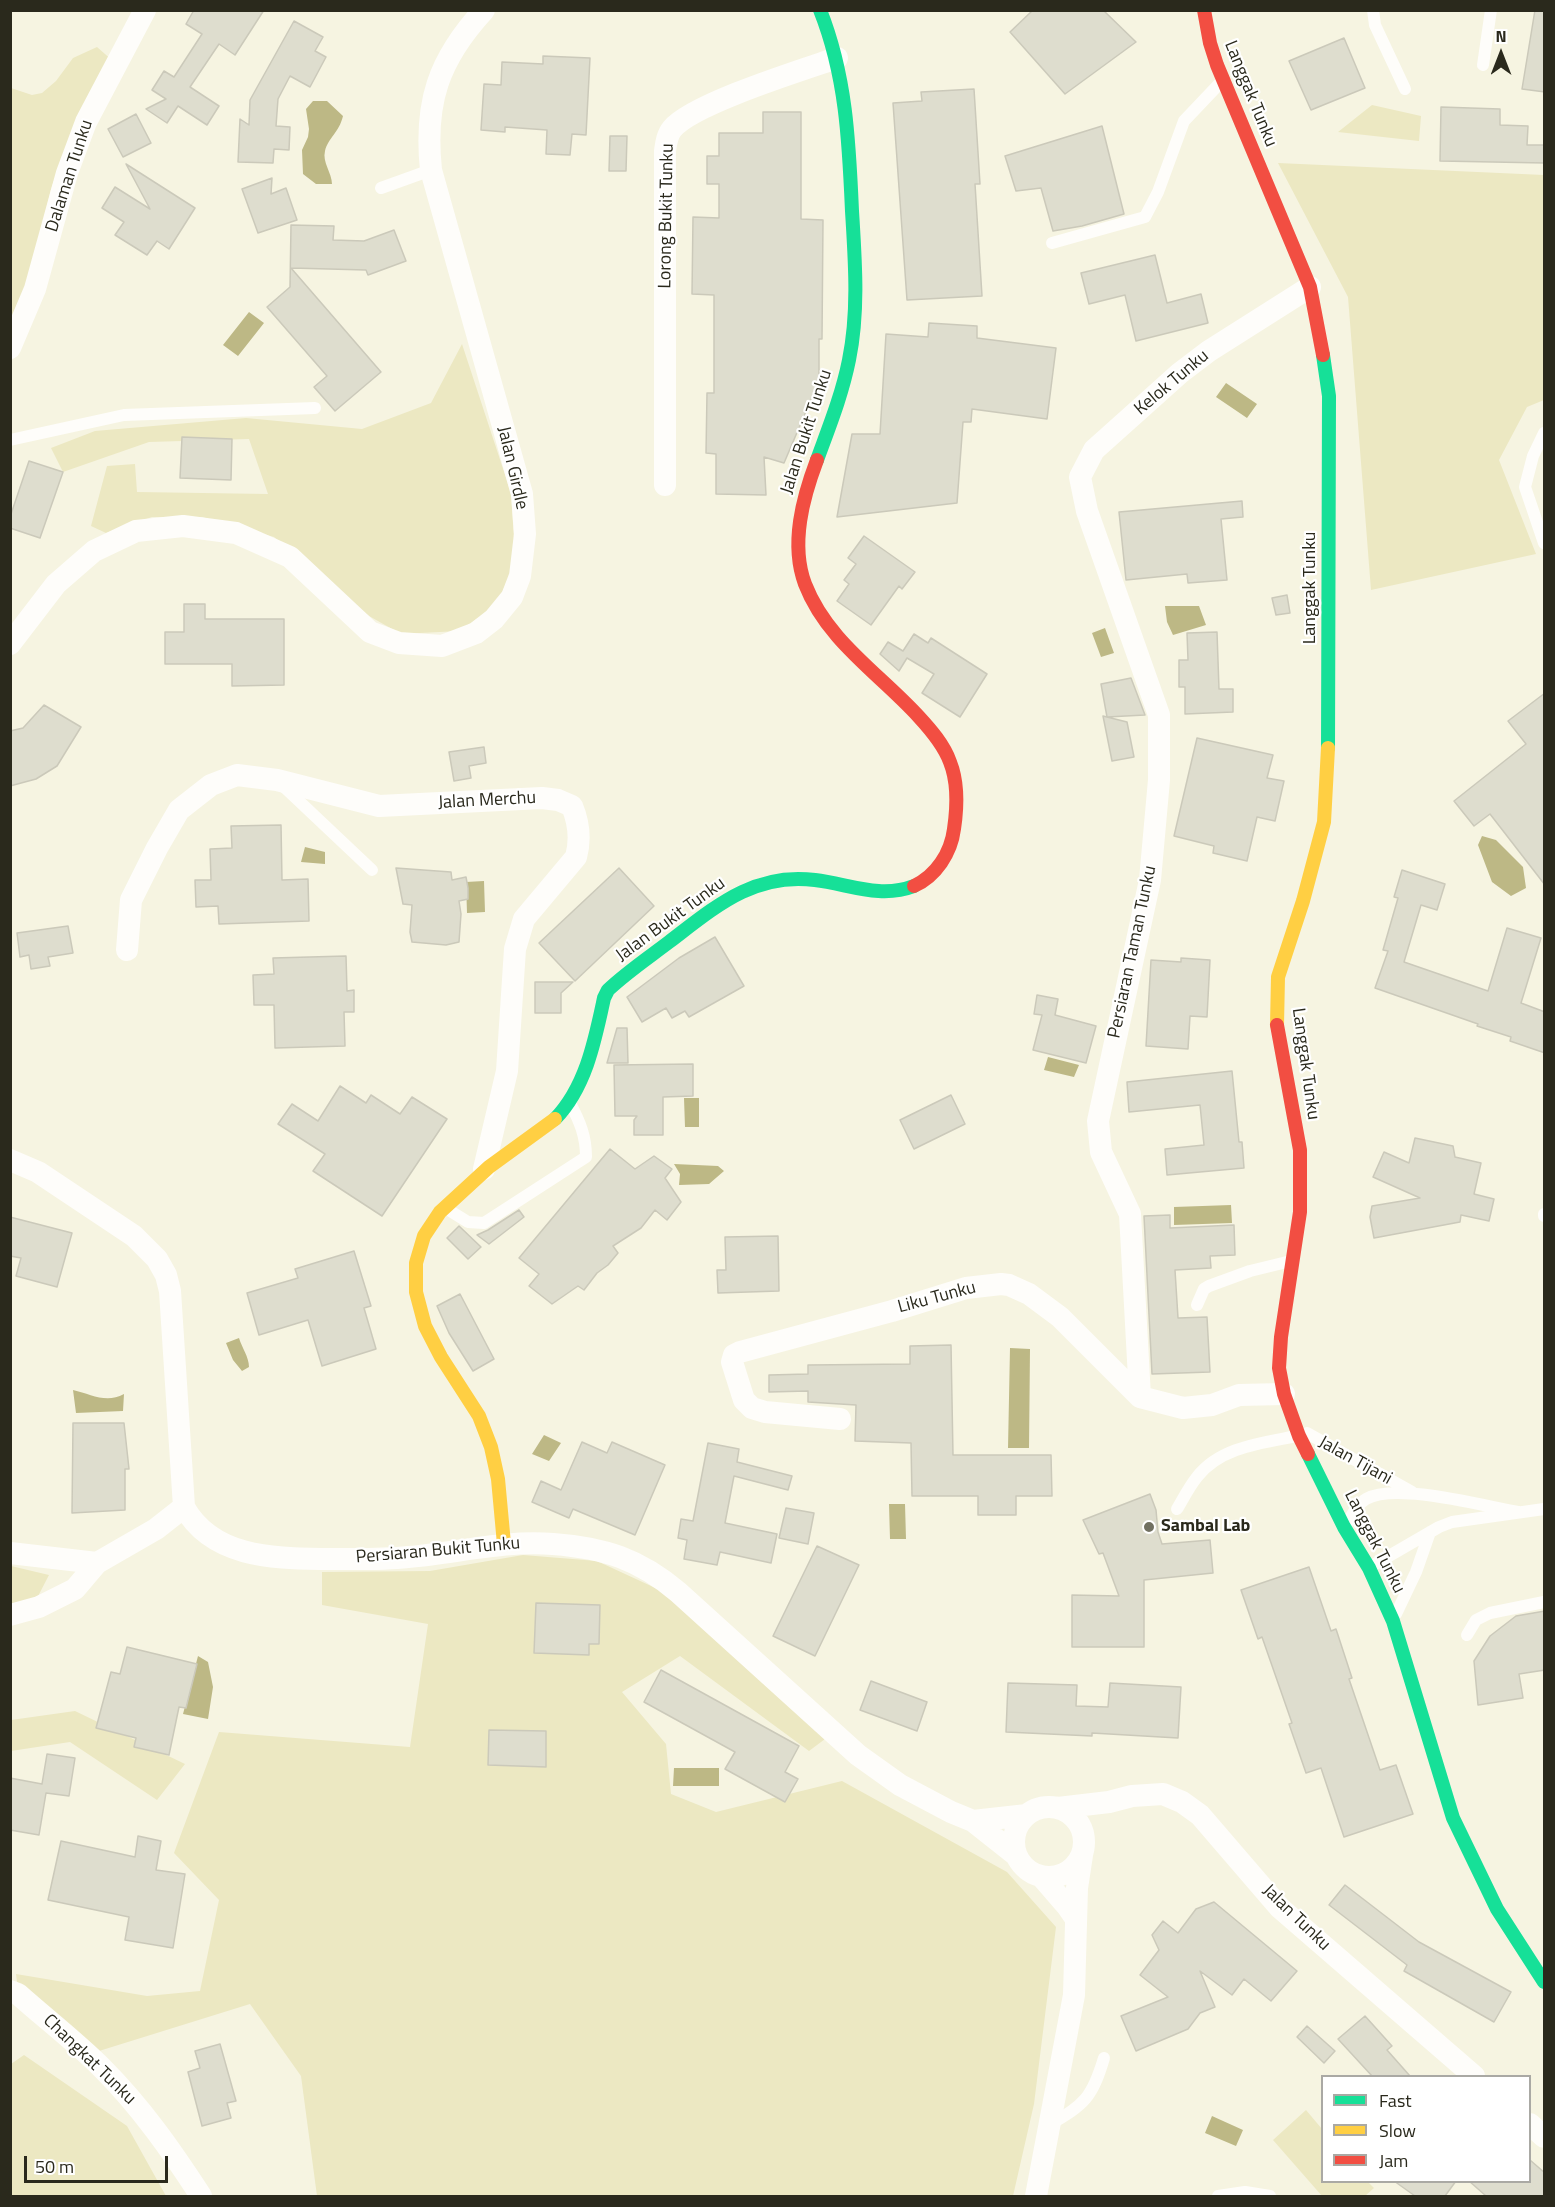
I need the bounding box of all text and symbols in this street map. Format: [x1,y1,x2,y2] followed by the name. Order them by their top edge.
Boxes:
[1471,24,1531,84] north arrow
[1495,24,1507,48] text: N
[1219,38,1281,150] street label: Langgak Tunku
[42,117,98,235] street label: Dalaman Tunku
[655,143,679,289] street label: Lorong Bukit Tunku
[1130,346,1214,420] street label: Kelok Tunku
[777,367,837,497] street label: Jalan Bukit Tunku
[492,424,532,512] street label: Jalan Girdle
[1300,532,1322,644] street label: Langgak Tunku
[437,788,537,814] street label: Jalan Merchu
[1104,864,1162,1040] street label: Persiaran Taman Tunku
[612,873,730,967] street label: Jalan Bukit Tunku
[1286,1007,1324,1121] street label: Langgak Tunku
[896,1277,978,1319] street label: Liku Tunku
[1314,1432,1396,1490] street label: Jalan Tijani
[1339,1487,1409,1597] street label: Langgak Tunku
[1161,1516,1250,1538] place label: Sambal Lab
[1142,1520,1156,1534] marker: Sambal Lab
[355,1533,521,1569] street label: Persiaran Bukit Tunku
[1257,1880,1335,1956] street label: Jalan Tunku
[38,2010,140,2110] street label: Changkat Tunku
[1321,2075,1531,2183] legend
[1379,2087,1412,2114] text: Fast
[1379,2117,1416,2144] text: Slow
[27,2144,171,2182] scale bar
[1379,2147,1408,2174] text: Jam
[35,2153,74,2180] text: 50 m

